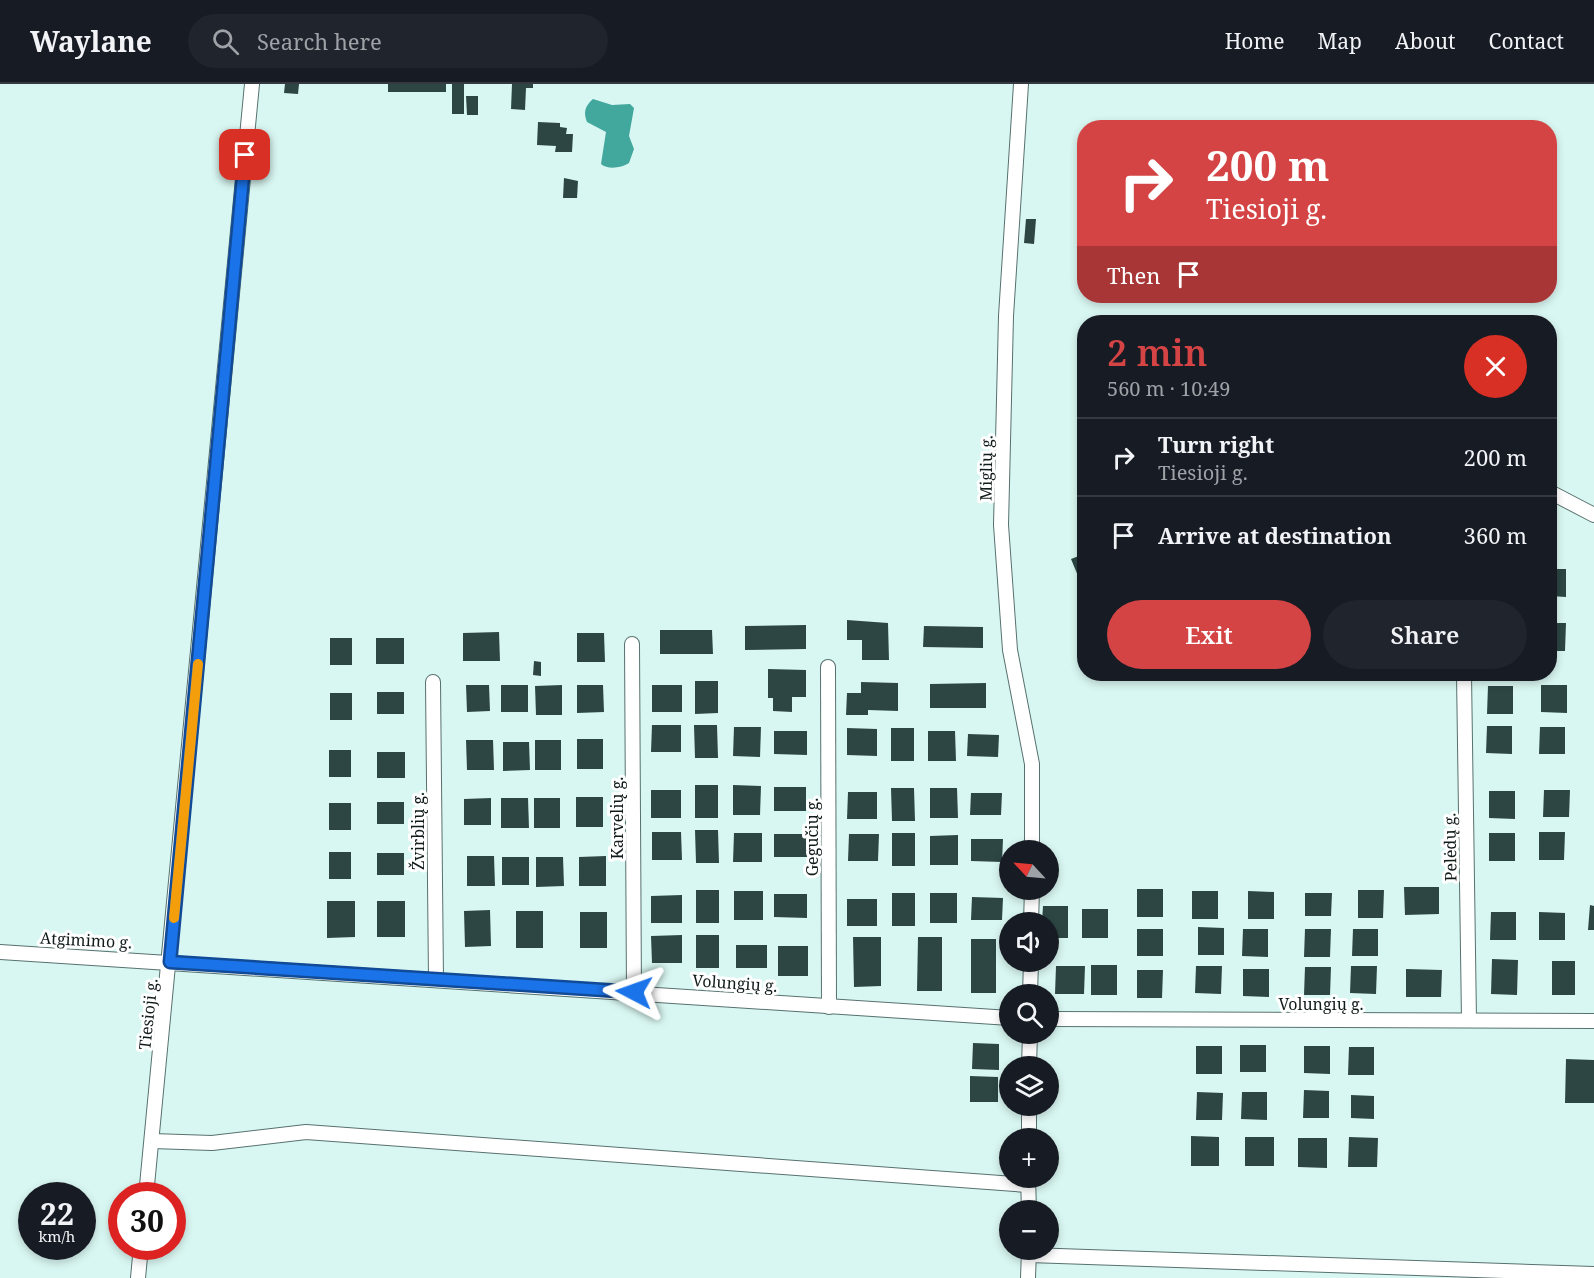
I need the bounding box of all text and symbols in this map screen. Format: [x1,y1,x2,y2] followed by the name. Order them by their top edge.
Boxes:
[188,14,608,68] search box
[30,22,152,60] text: Waylane
[209,25,242,58] icon: search
[257,26,382,56] text: Search here
[1225,27,1285,55] text: Home
[1318,27,1362,55] text: Map
[1395,27,1456,55] text: About
[1489,27,1564,55] text: Contact
[219,129,270,180] pin
[1206,136,1330,193] text: 200 m
[228,138,261,171] icon: arrive
[1107,144,1185,222] icon: right
[1206,190,1327,227] text: Tiesioji g.
[1172,258,1205,291] icon: arrive
[1107,260,1160,290] text: Then
[1107,328,1208,377] text: 2 min
[1464,335,1527,398] button: close
[1107,375,1230,402] text: 560 m · 10:49
[1158,429,1274,459] text: Turn right
[974,435,998,501] street label: Miglių g.
[1107,441,1140,474] icon: right
[1464,442,1527,472] text: 200 m
[1158,459,1248,486] text: Tiesioji g.
[1107,519,1140,552] icon: arrive
[1158,520,1392,550] text: Arrive at destination
[1464,520,1527,550] text: 360 m
[1107,600,1311,669] button: Exit
[1323,600,1527,669] button: Share
[606,777,628,859] street label: Karvelių g.
[407,792,429,870] street label: Žvirblių g.
[801,798,823,876] street label: Gegučių g.
[1438,813,1462,881] street label: Pelėdų g.
[999,840,1059,900] north arrow
[999,840,1059,1260] map controls
[999,912,1059,972] button: sound
[39,927,133,953] street label: Atgimimo g.
[602,960,666,1024] position arrow
[692,969,778,997] street label: Volungių g.
[133,977,163,1051] street label: Tiesioji g.
[999,984,1059,1044] button: search
[1278,993,1364,1015] street label: Volungių g.
[999,1056,1059,1116] button: layers
[999,1128,1059,1188] button: +
[108,1182,186,1260] speed limit sign: 30
[40,1193,74,1234] text: 22
[999,1200,1059,1260] button: −
[39,1226,75,1246] text: km/h

